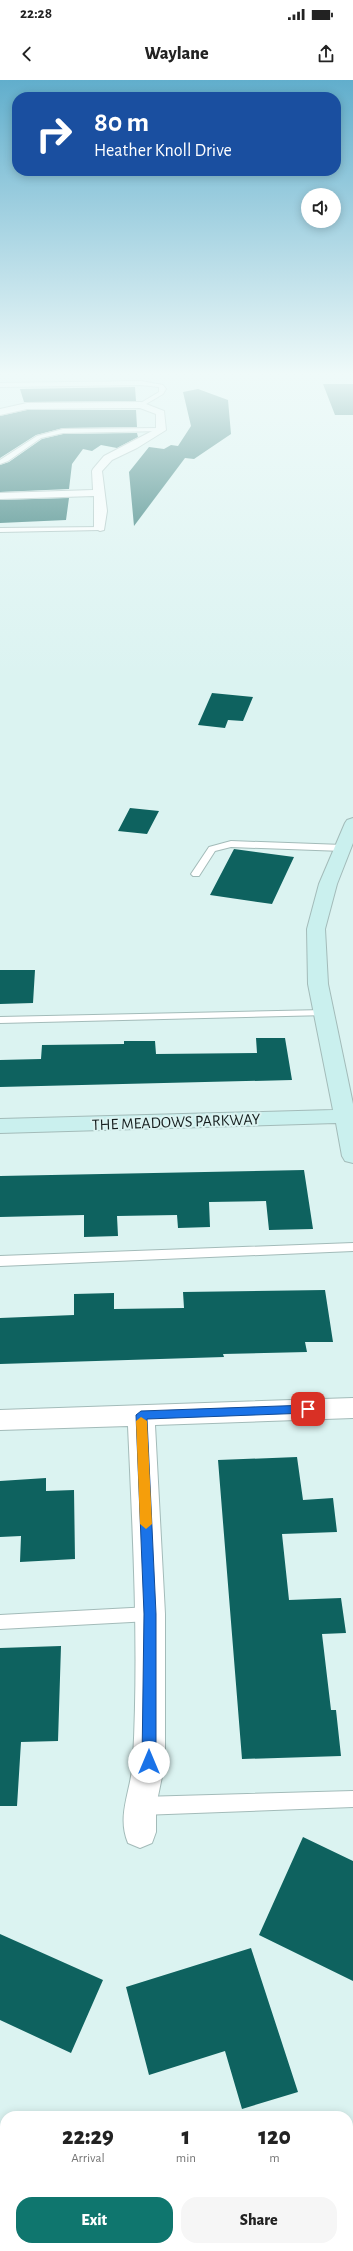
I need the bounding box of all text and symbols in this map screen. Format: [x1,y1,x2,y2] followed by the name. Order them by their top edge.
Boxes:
[20,6,52,21] text: 22:28
[16,43,38,65] icon: back
[315,43,337,65] icon: share
[144,45,209,63] text: Waylane
[28,108,80,160] icon: right
[94,109,149,137] text: 80 m
[94,142,232,160] text: Heather Knoll Drive
[301,188,341,228] map controls
[301,188,341,228] button: sound
[92,1111,261,1133] street label: THE MEADOWS PARKWAY
[291,1392,325,1426] pin
[297,1398,319,1420] icon: arrive
[128,1741,170,1783] position arrow
[62,2125,114,2149] text: 22:29
[182,2125,190,2149] text: 1
[258,2125,291,2149] text: 120
[71,2152,105,2165] text: Arrival
[176,2152,196,2165] text: min
[269,2152,280,2165] text: m
[16,2197,173,2243] button: Exit
[181,2197,337,2243] button: Share

